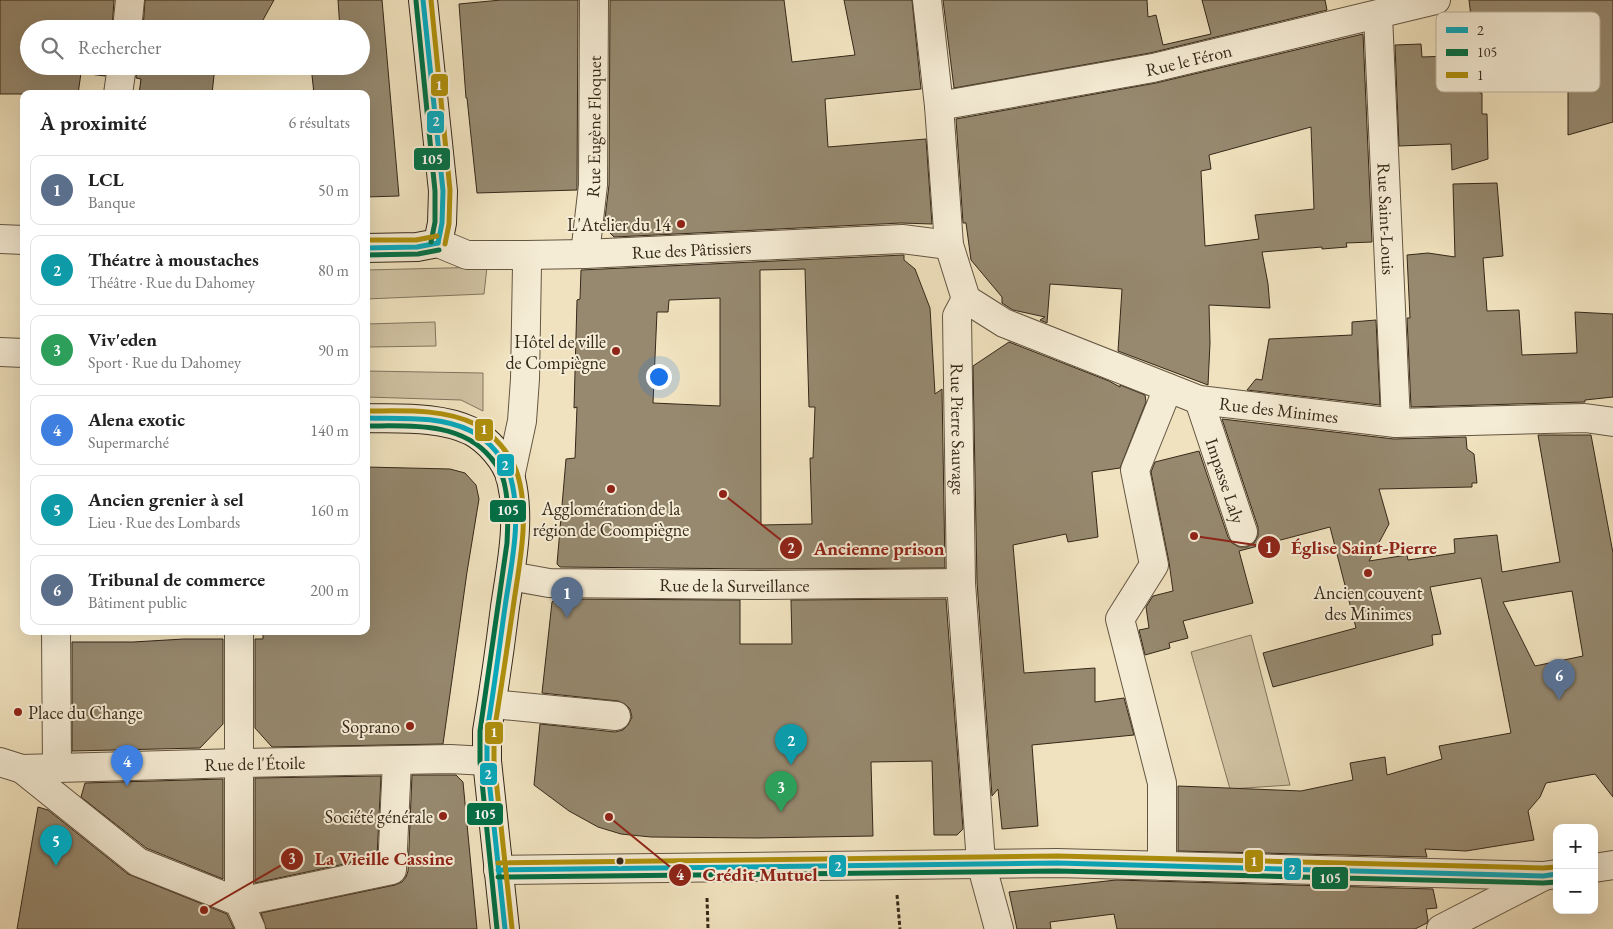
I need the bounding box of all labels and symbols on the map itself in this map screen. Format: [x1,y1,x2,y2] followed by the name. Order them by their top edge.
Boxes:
[1436,12,1600,92] legend
[1477,21,1484,39] text: 2
[1144,38,1235,81] street label: Rue le Féron
[1477,43,1497,61] text: 105
[580,55,605,199] street label: Rue Eugène Floquet
[1477,66,1484,84] text: 1
[430,73,449,97] line badge: 1
[435,76,443,94] text: 1
[426,110,445,134] line badge: 2
[432,112,440,130] text: 2
[413,147,451,171] line badge: 105
[421,150,443,168] text: 105
[1373,162,1401,276] street label: Rue Saint-Louis
[567,213,671,236] place label: L'Atelier du 14
[675,218,687,230] marker: L'Atelier du 14
[631,235,752,263] street label: Rue des Pâtissiers
[505,330,606,374] place label: Hôtel de ville de Compiègne
[610,345,622,357] marker: Hôtel de ville de Compiègne
[946,363,971,495] street label: Rue Pierre Sauvage
[646,364,672,390] your location
[1218,391,1340,428] street label: Rue des Minimes
[474,418,494,442] line badge: 1
[480,420,488,438] text: 1
[1201,435,1251,526] street label: Impasse Laly
[496,453,515,477] line badge: 2
[501,456,509,474] text: 2
[605,483,617,495] marker: Agglomération de la région de Coompiègne
[533,497,689,541] place label: Agglomération de la région de Coompiègne
[489,499,527,523] line badge: 105
[497,501,519,519] text: 105
[1256,530,1447,564] callout: Église Saint-Pierre
[778,531,954,565] callout: Ancienne prison
[1291,535,1437,560] text: Église Saint-Pierre
[813,536,945,561] text: Ancienne prison
[787,538,795,557] text: 2
[1265,538,1273,557] text: 1
[1362,567,1374,579] marker: Ancien couvent des Minimes
[659,573,809,597] street label: Rue de la Surveillance
[551,577,583,618] pin: 1
[1313,581,1423,625] place label: Ancien couvent des Minimes
[1543,659,1575,700] pin: 6
[28,701,143,724] place label: Place du Change
[12,706,24,718] marker: Place du Change
[342,715,400,738] place label: Soprano
[404,720,416,732] marker: Soprano
[484,721,504,745] line badge: 1
[490,723,498,741] text: 1
[775,724,807,765] pin: 2
[111,745,143,786] pin: 4
[204,750,305,775] street label: Rue de l'Étoile
[479,762,498,786] line badge: 2
[484,765,492,783] text: 2
[765,771,797,812] pin: 3
[466,802,504,826] line badge: 105
[325,805,433,828] place label: Société générale
[474,805,496,823] text: 105
[437,810,449,822] marker: Société générale
[40,825,72,866] pin: 5
[280,842,463,876] callout: La Vieille Cassine
[315,846,453,871] text: La Vieille Cassine
[288,849,296,868] text: 3
[1244,849,1264,873] line badge: 1
[1250,852,1258,870] text: 1
[828,854,847,878] line badge: 2
[615,856,625,866] unlabelled marker
[834,857,842,875] text: 2
[1283,857,1302,881] line badge: 2
[667,858,827,892] callout: Crédit Mutuel
[1288,860,1296,878] text: 2
[702,862,818,887] text: Crédit Mutuel
[676,865,685,884] text: 4
[1311,866,1349,890] line badge: 105
[1319,869,1341,887] text: 105

